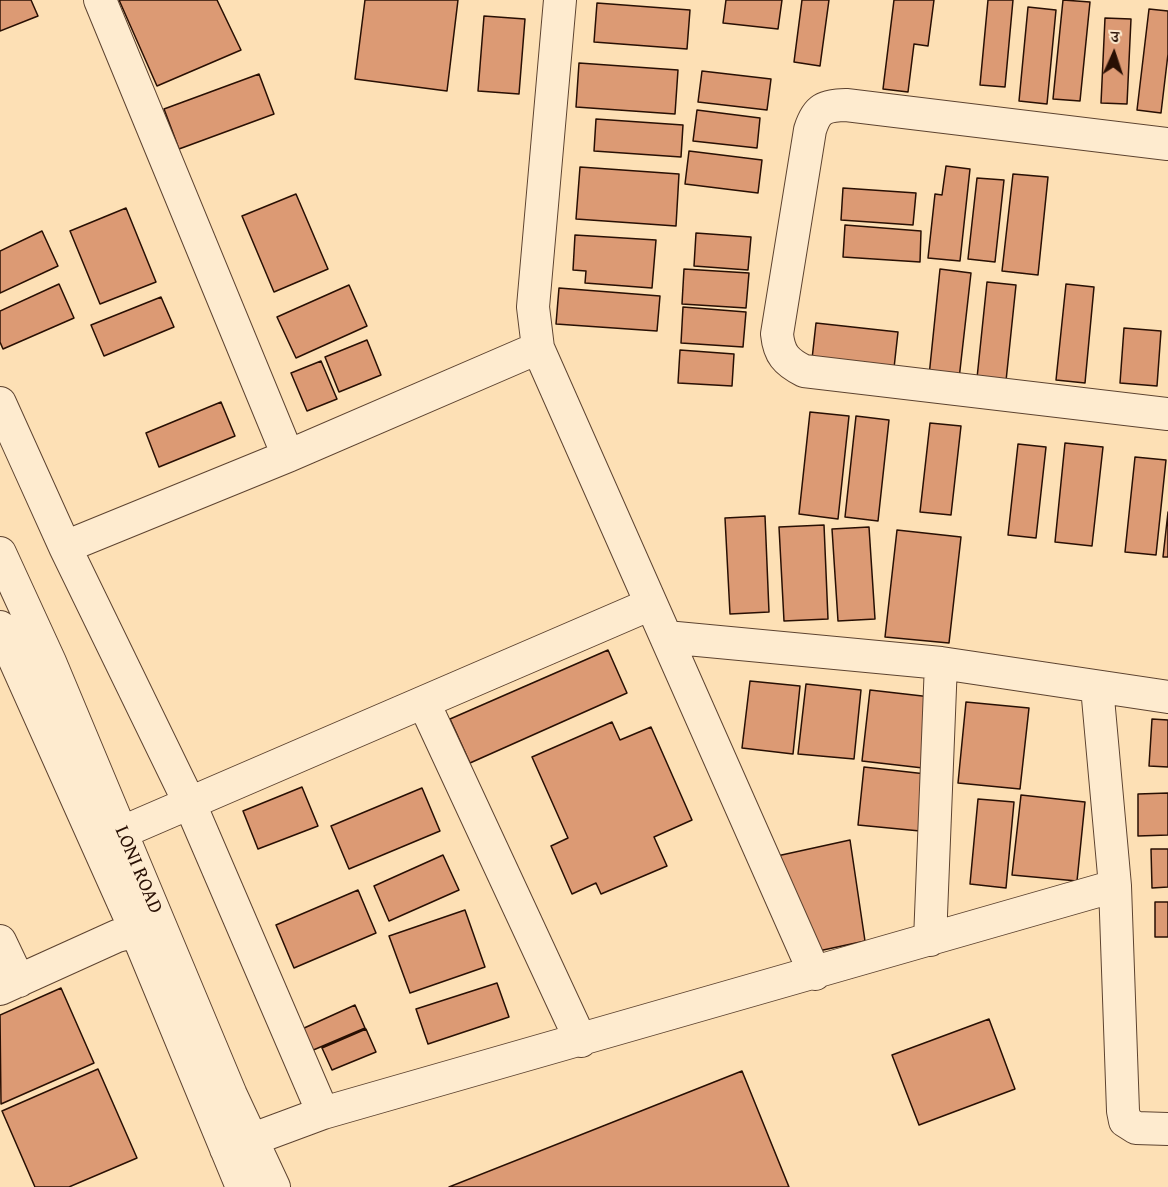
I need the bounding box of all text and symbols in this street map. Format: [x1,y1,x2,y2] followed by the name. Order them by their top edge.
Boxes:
[1084,24,1144,84] north arrow
[1110,24,1120,48] text: उ
[109,823,167,917] street label: LONI ROAD

